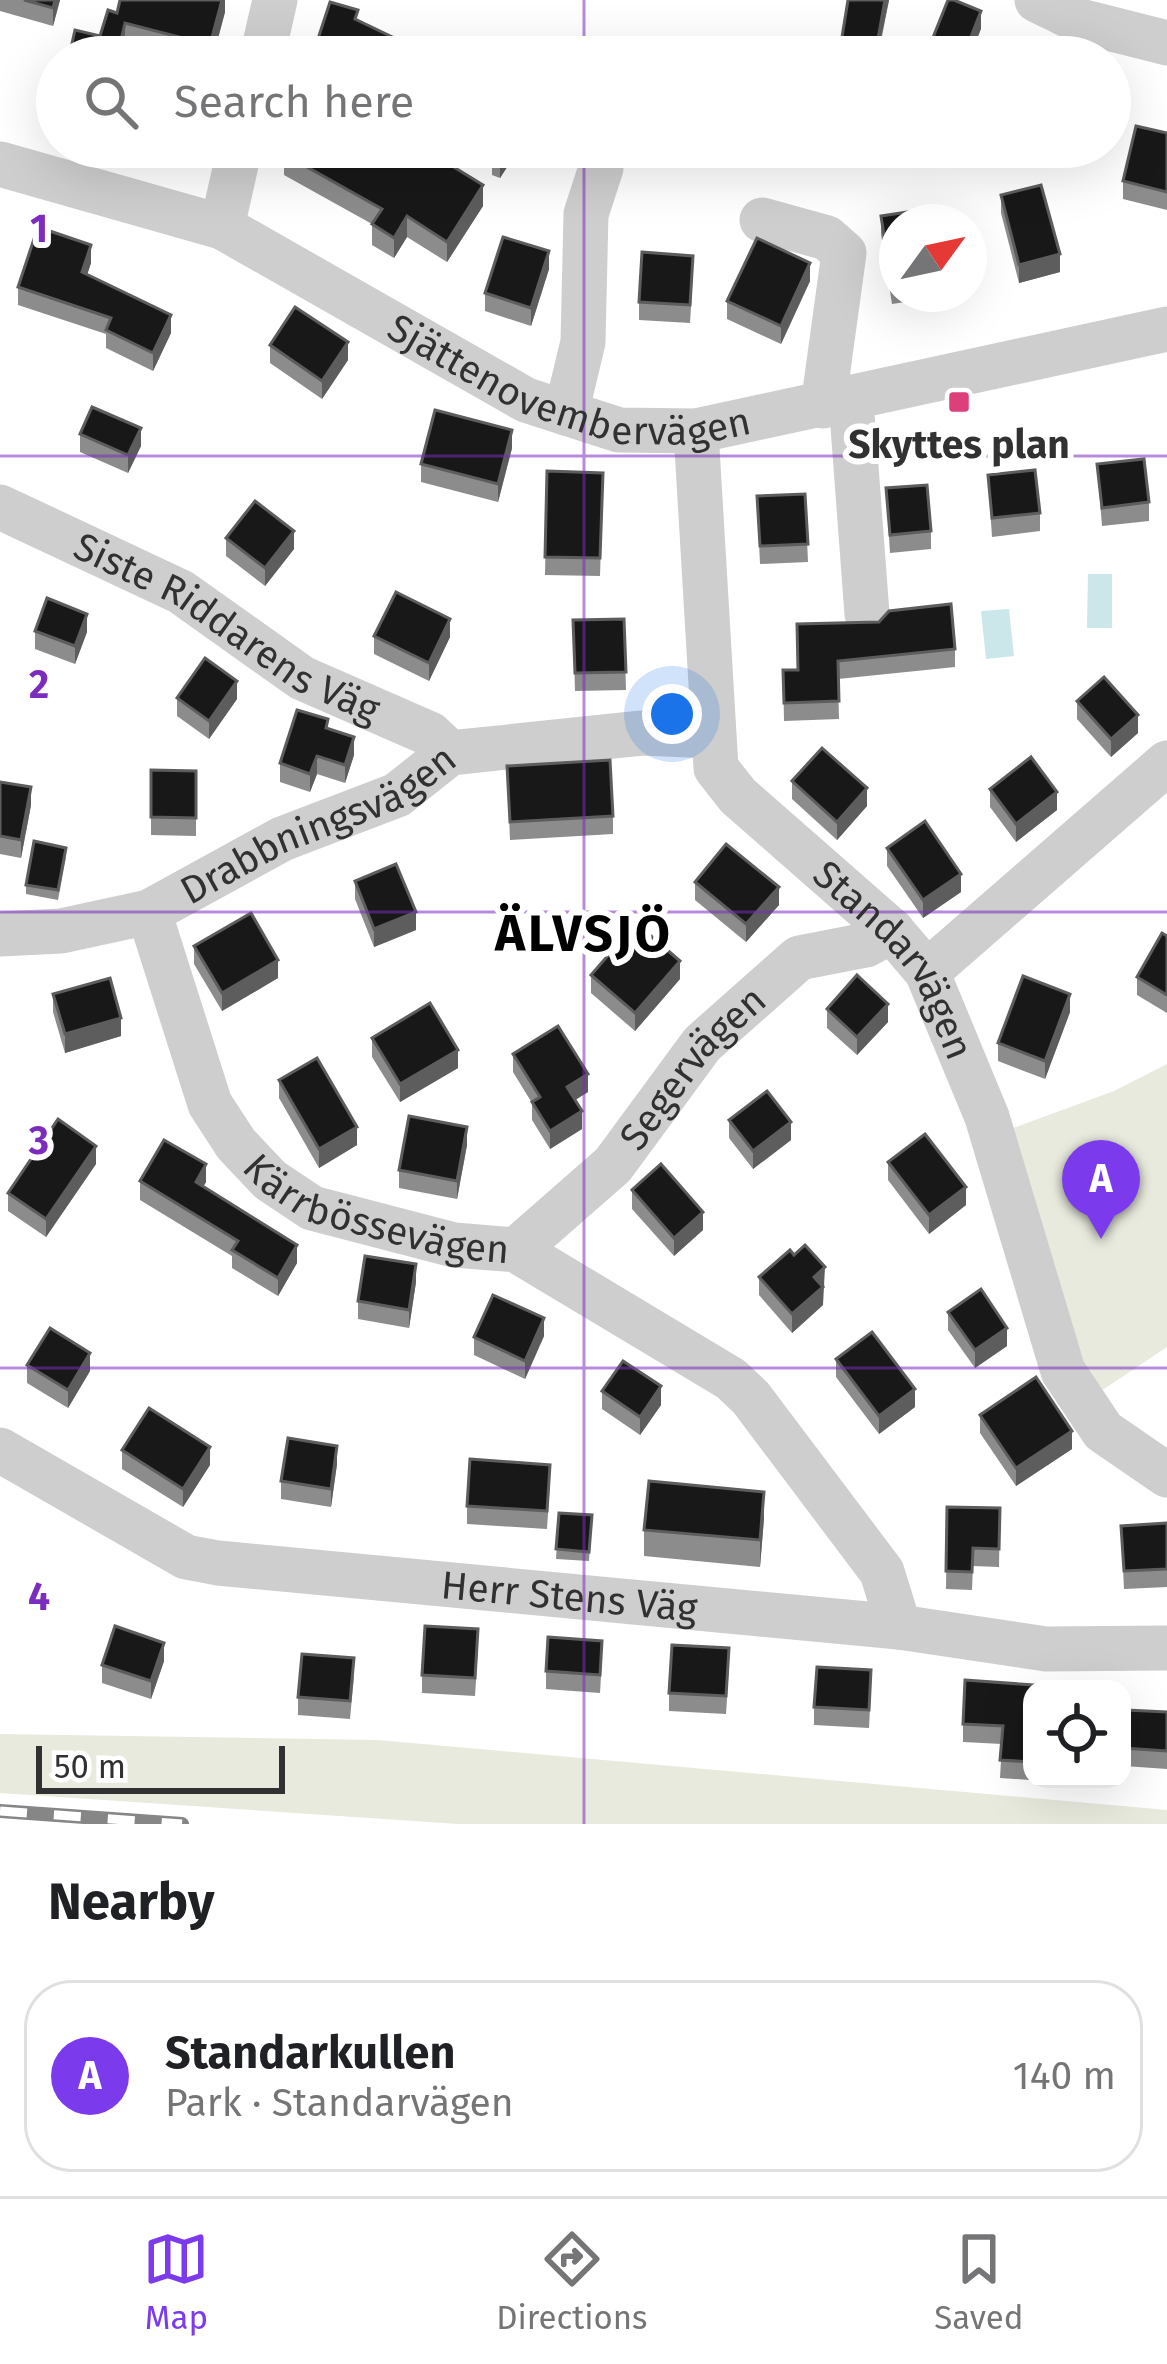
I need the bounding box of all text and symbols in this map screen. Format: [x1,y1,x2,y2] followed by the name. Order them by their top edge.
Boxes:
[36,36,1131,168] search box
[78,69,144,135] icon: search
[174,75,414,129] text: Search here
[879,204,987,312] north arrow
[30,206,48,252] text: 1
[380,304,755,456] street label: Sjättenovembervägen
[946,389,972,415] marker: Skyttes plan
[848,422,1070,468] place label: Skyttes plan
[67,523,387,733] street label: Siste Riddarens Väg
[29,662,49,708] text: 2
[642,684,702,744] your location
[173,736,465,914] street label: Drabbningsvägen
[804,851,983,1066] street label: Standarvägen
[494,903,673,965] district label: ÄLVSJÖ
[610,977,775,1159] street label: Segervägen
[28,1118,49,1164] text: 3
[1062,1140,1140,1239] pin: A
[233,1145,511,1273] street label: Kärrbössevägen
[439,1562,700,1632] street label: Herr Stens Väg
[28,1574,50,1620] text: 4
[1023,1680,1131,1788] map controls
[1023,1680,1131,1788] button: locate
[36,1740,285,1793] scale bar
[54,1747,126,1787] text: 50 m
[48,1871,214,1933] text: Nearby
[165,2026,455,2080] text: Standarkullen
[78,2053,102,2099] text: A
[1013,2053,1116,2099] text: 140 m
[165,2080,514,2126] text: Park · Standarvägen
[143,2226,209,2338] tab: Map
[496,2226,648,2338] tab: Directions
[934,2226,1024,2338] tab: Saved

